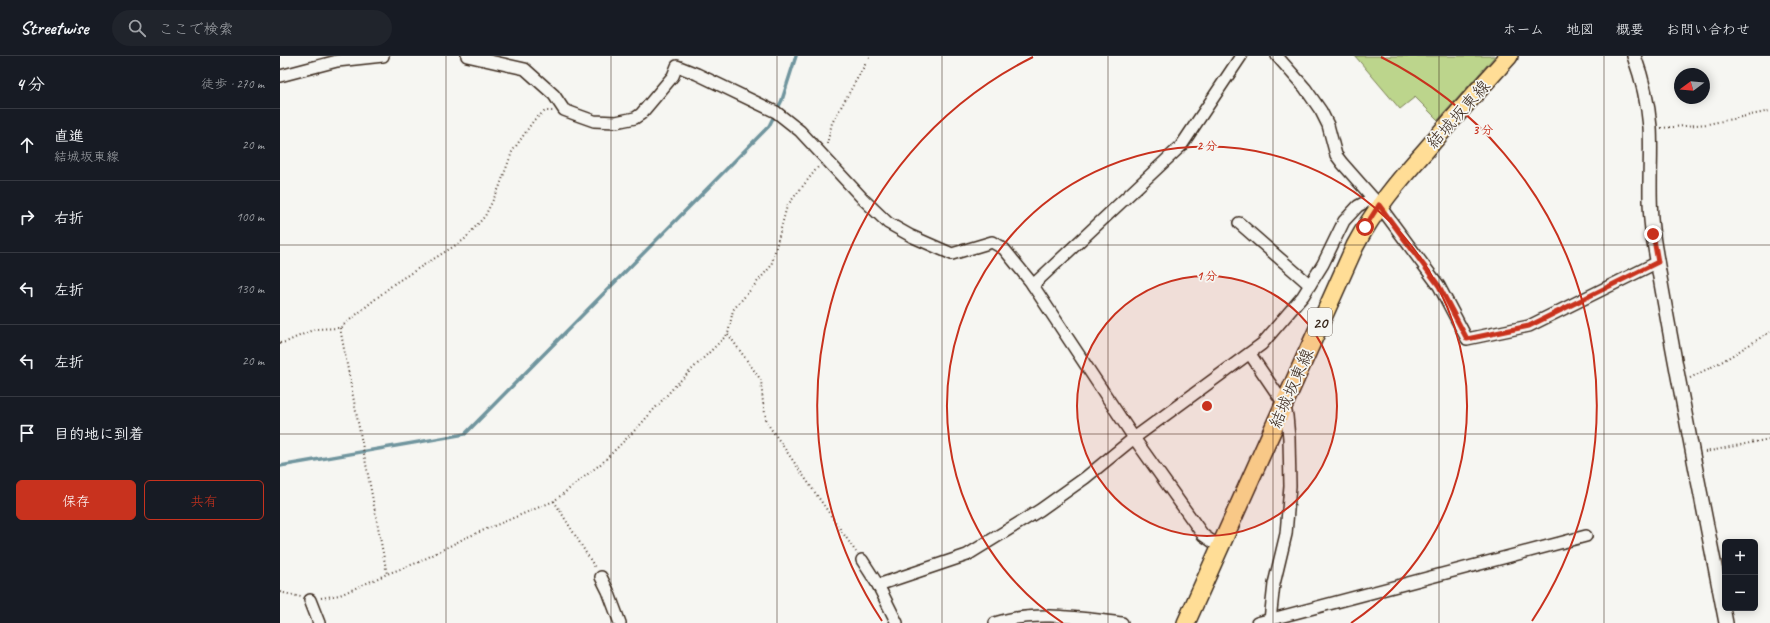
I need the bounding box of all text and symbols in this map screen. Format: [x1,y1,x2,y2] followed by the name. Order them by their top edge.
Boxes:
[112,10,392,46] search box
[20,16,88,40] text: Streetwise
[126,17,148,39] icon: search
[158,20,233,39] text: ここで検索
[1503,21,1544,38] text: ホーム
[1566,21,1594,38] text: 地図
[1616,21,1644,38] text: 概要
[1666,21,1750,38] text: お問い合わせ
[1674,68,1710,104] north arrow
[16,74,45,95] text: 4 分
[201,76,264,92] text: 徒歩 · 270 m
[1422,76,1495,153] street label: 結城坂東線
[1473,122,1493,138] text: 3 分
[54,127,84,146] text: 直進
[16,134,38,156] icon: ahead
[242,137,264,153] text: 20 m
[1197,138,1217,154] text: 2 分
[54,149,119,165] text: 結城坂東線
[16,206,38,228] icon: right
[54,209,84,228] text: 右折
[236,209,264,225] text: 100 m
[1356,218,1374,236] route start
[1644,225,1662,243] route end
[1197,268,1217,284] text: 1 分
[16,278,38,300] icon: left
[54,281,84,300] text: 左折
[236,281,264,297] text: 130 m
[1308,308,1332,336] road number: 20
[1265,345,1318,431] street label: 結城坂東線
[16,350,38,372] icon: left
[54,353,84,372] text: 左折
[242,353,264,369] text: 20 m
[1200,399,1214,413] centre of rings
[16,422,38,444] icon: arrive
[54,425,144,444] text: 目的地に到着
[16,480,136,520] button: 保存
[144,480,264,520] button: 共有
[1722,539,1758,611] map controls
[1722,539,1758,575] button: +
[1722,575,1758,611] button: −

